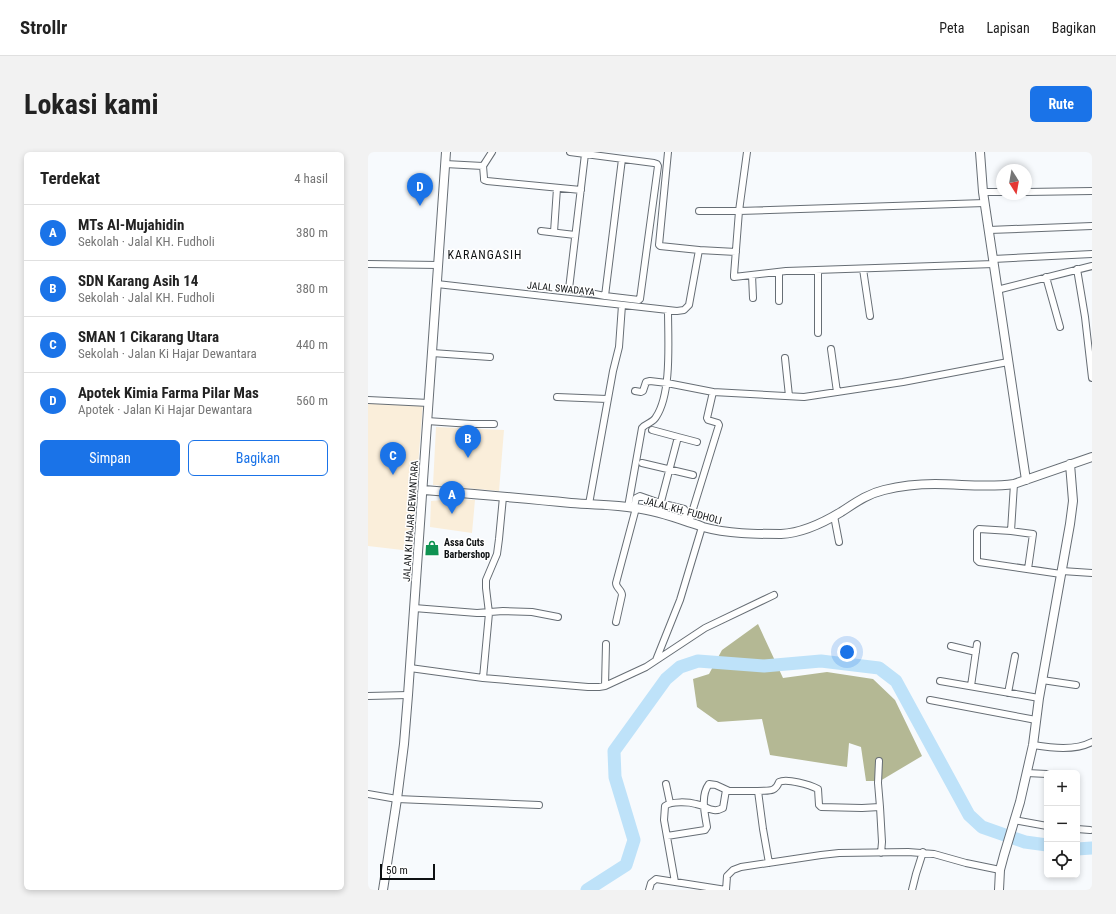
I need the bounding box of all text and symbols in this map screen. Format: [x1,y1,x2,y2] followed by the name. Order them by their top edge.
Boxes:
[20,16,67,39] text: Strollr
[939,20,964,36] text: Peta
[986,20,1030,36] text: Lapisan
[1052,20,1096,36] text: Bagikan
[1030,86,1092,122] button: Rute
[24,88,159,121] text: Lokasi kami
[996,164,1032,200] north arrow
[40,168,100,188] text: Terdekat
[294,171,328,186] text: 4 hasil
[407,173,433,206] pin: D
[78,216,184,234] text: MTs Al-Mujahidin
[49,225,57,240] text: A
[296,225,328,240] text: 380 m
[78,234,215,249] text: Sekolah · Jalal KH. Fudholi
[448,248,522,262] district label: KARANGASIH
[78,272,198,290] text: SDN Karang Asih 14
[527,279,596,298] street label: JALAL SWADAYA
[49,281,57,296] text: B
[296,281,328,296] text: 380 m
[78,290,215,305] text: Sekolah · Jalal KH. Fudholi
[78,328,219,346] text: SMAN 1 Cikarang Utara
[49,337,57,352] text: C
[296,337,328,352] text: 440 m
[78,346,257,361] text: Sekolah · Jalan Ki Hajar Dewantara
[78,384,259,402] text: Apotek Kimia Farma Pilar Mas
[49,393,57,408] text: D
[296,393,328,408] text: 560 m
[78,402,252,417] text: Apotek · Jalan Ki Hajar Dewantara
[455,425,481,458] pin: B
[40,440,180,476] button: Simpan
[188,440,328,476] button: Bagikan
[380,442,406,475] pin: C
[401,460,420,582] street label: JALAN KI HAJAR DEWANTARA
[439,481,465,514] pin: A
[643,495,723,526] street label: JALAL KH. FUDHOLI
[444,537,490,560] place label: Assa Cuts Barbershop
[423,539,441,557] shop icon: Assa Cuts Barbershop
[837,642,857,662] your location
[1044,770,1080,878] map controls
[1044,770,1080,806] button: +
[1044,806,1080,842] button: −
[1044,842,1080,878] button: locate
[380,862,435,881] scale bar
[386,864,408,877] text: 50 m

